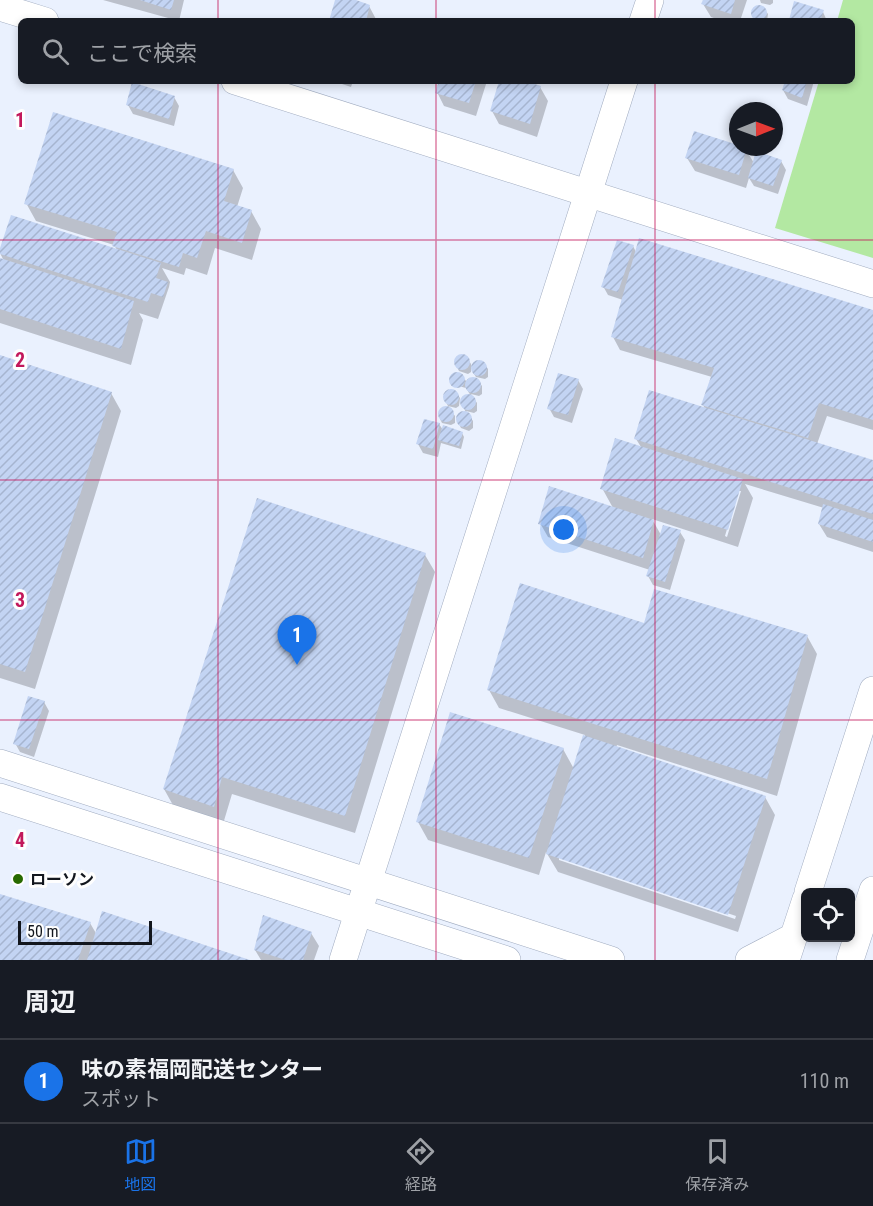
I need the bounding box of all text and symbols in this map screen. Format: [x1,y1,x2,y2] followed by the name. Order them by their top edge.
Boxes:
[18,18,855,84] search box
[39,35,72,68] icon: search
[87,41,197,66] text: ここで検索
[729,102,783,156] north arrow
[15,108,25,132] text: 1
[15,348,25,372] text: 2
[549,515,578,544] your location
[15,588,25,612] text: 3
[278,616,316,665] pin: 1
[15,828,25,852] text: 4
[30,870,94,889] place label: ローソン
[11,872,25,886] marker: ローソン
[801,888,855,942] map controls
[801,888,855,942] button: locate
[18,918,152,946] scale bar
[27,922,59,941] text: 50 m
[24,987,76,1017] text: 周辺
[81,1057,323,1082] text: 味の素福岡配送センター
[38,1069,49,1093] text: 1
[800,1069,849,1093] text: 110 m
[81,1087,161,1111] text: スポット
[124,1135,157,1195] tab: 地図
[404,1135,437,1195] tab: 経路
[685,1135,749,1195] tab: 保存済み

